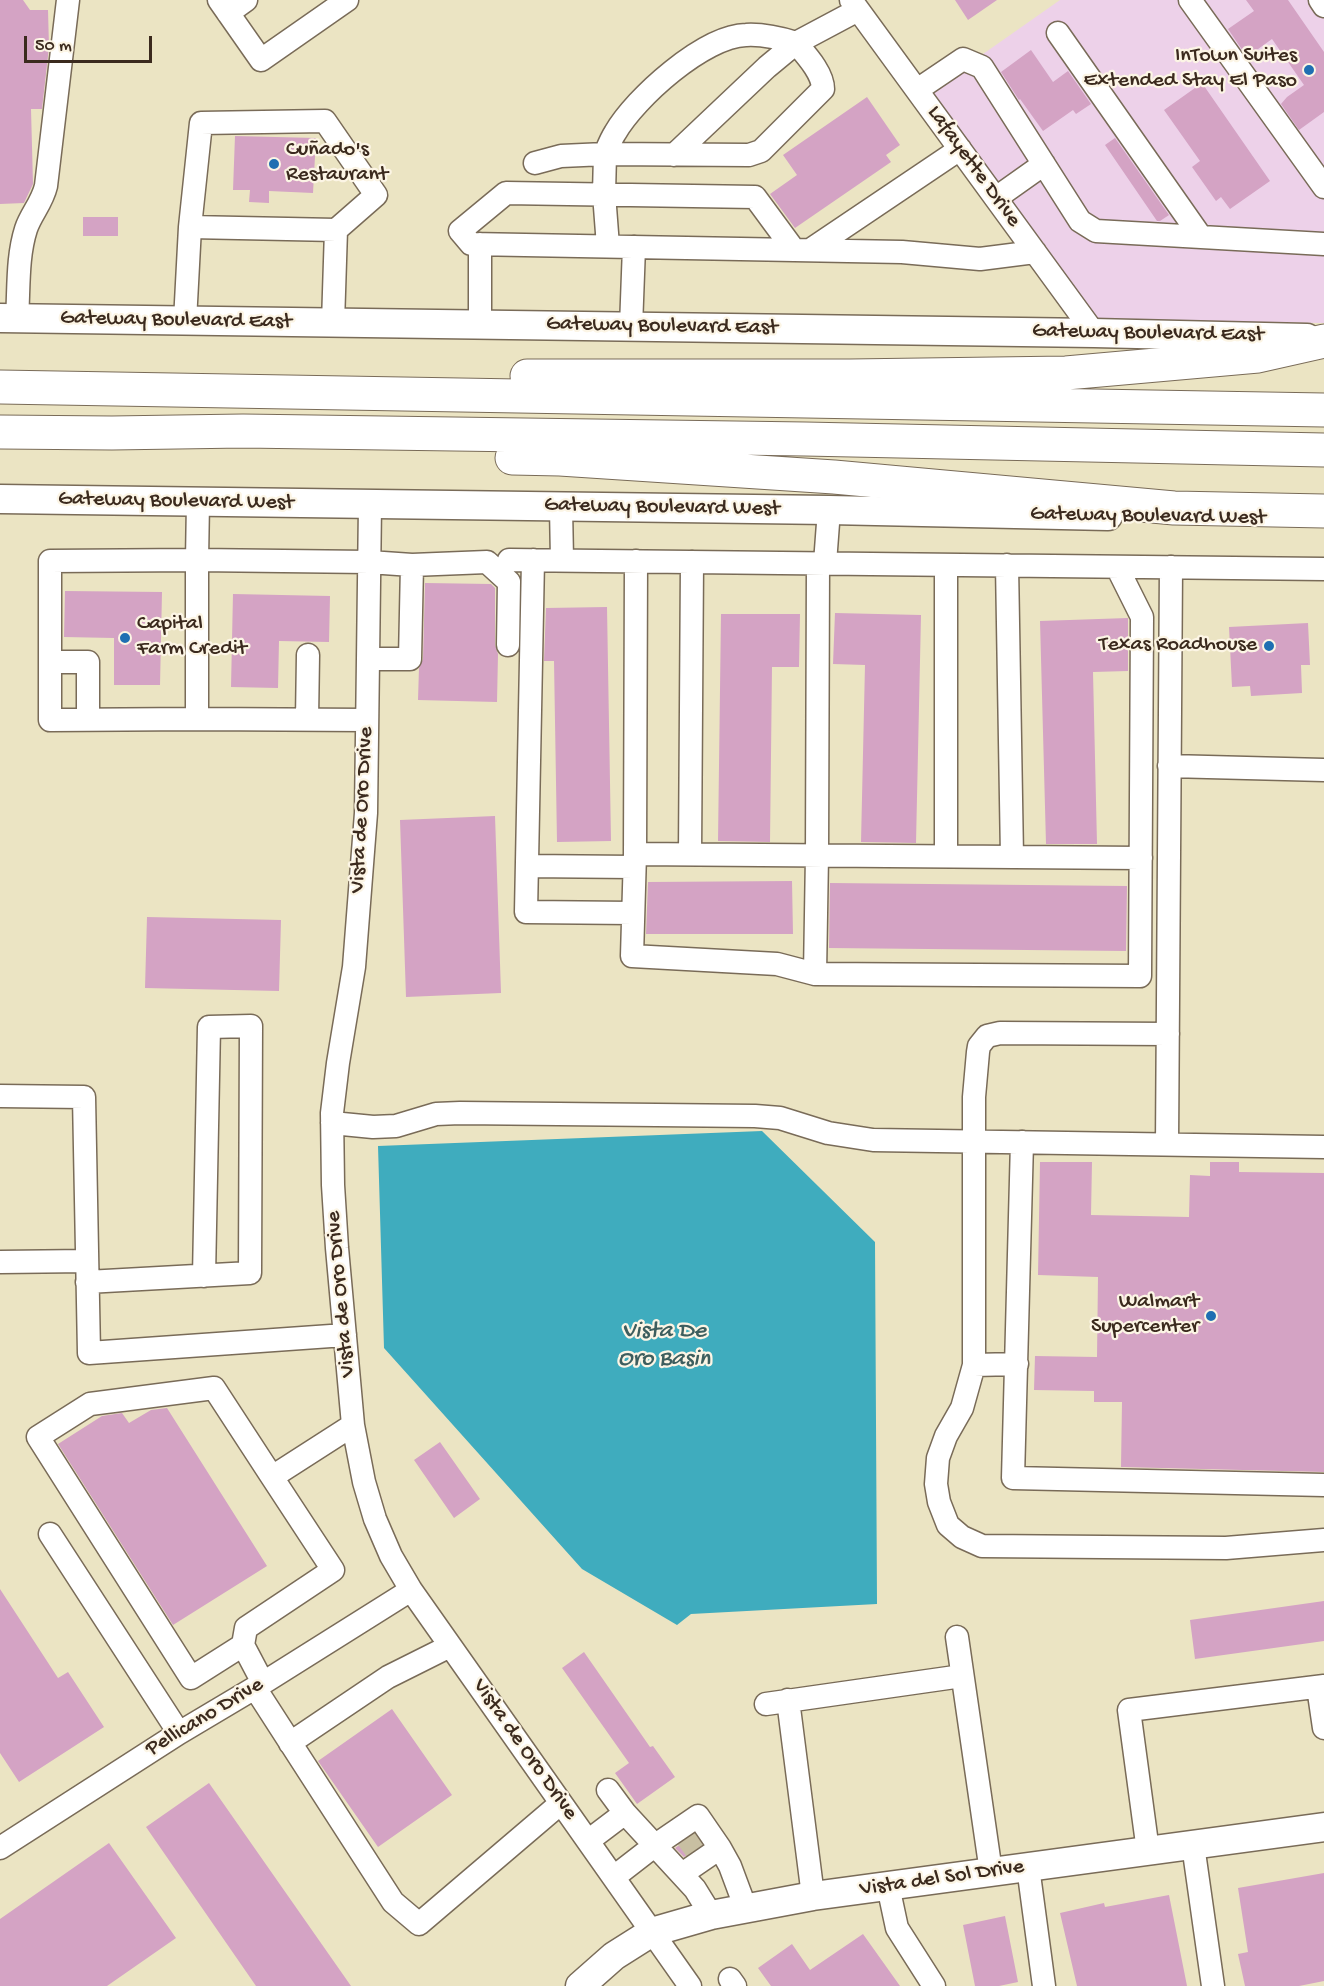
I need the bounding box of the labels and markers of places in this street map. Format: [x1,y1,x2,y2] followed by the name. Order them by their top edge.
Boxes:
[1084,44,1297,96] place label: InTown Suites Extended Stay El Paso
[1302,63,1316,77] marker: InTown Suites Extended Stay El Paso
[286,138,388,190] place label: Cuñado's Restaurant
[267,157,281,171] marker: Cuñado's Restaurant
[137,612,247,664] place label: Capital Farm Credit
[118,631,132,645] marker: Capital Farm Credit
[1099,633,1257,659] place label: Texas Roadhouse
[1262,639,1276,653] marker: Texas Roadhouse
[1091,1290,1199,1342] place label: Walmart Supercenter
[1204,1309,1218,1323] marker: Walmart Supercenter

